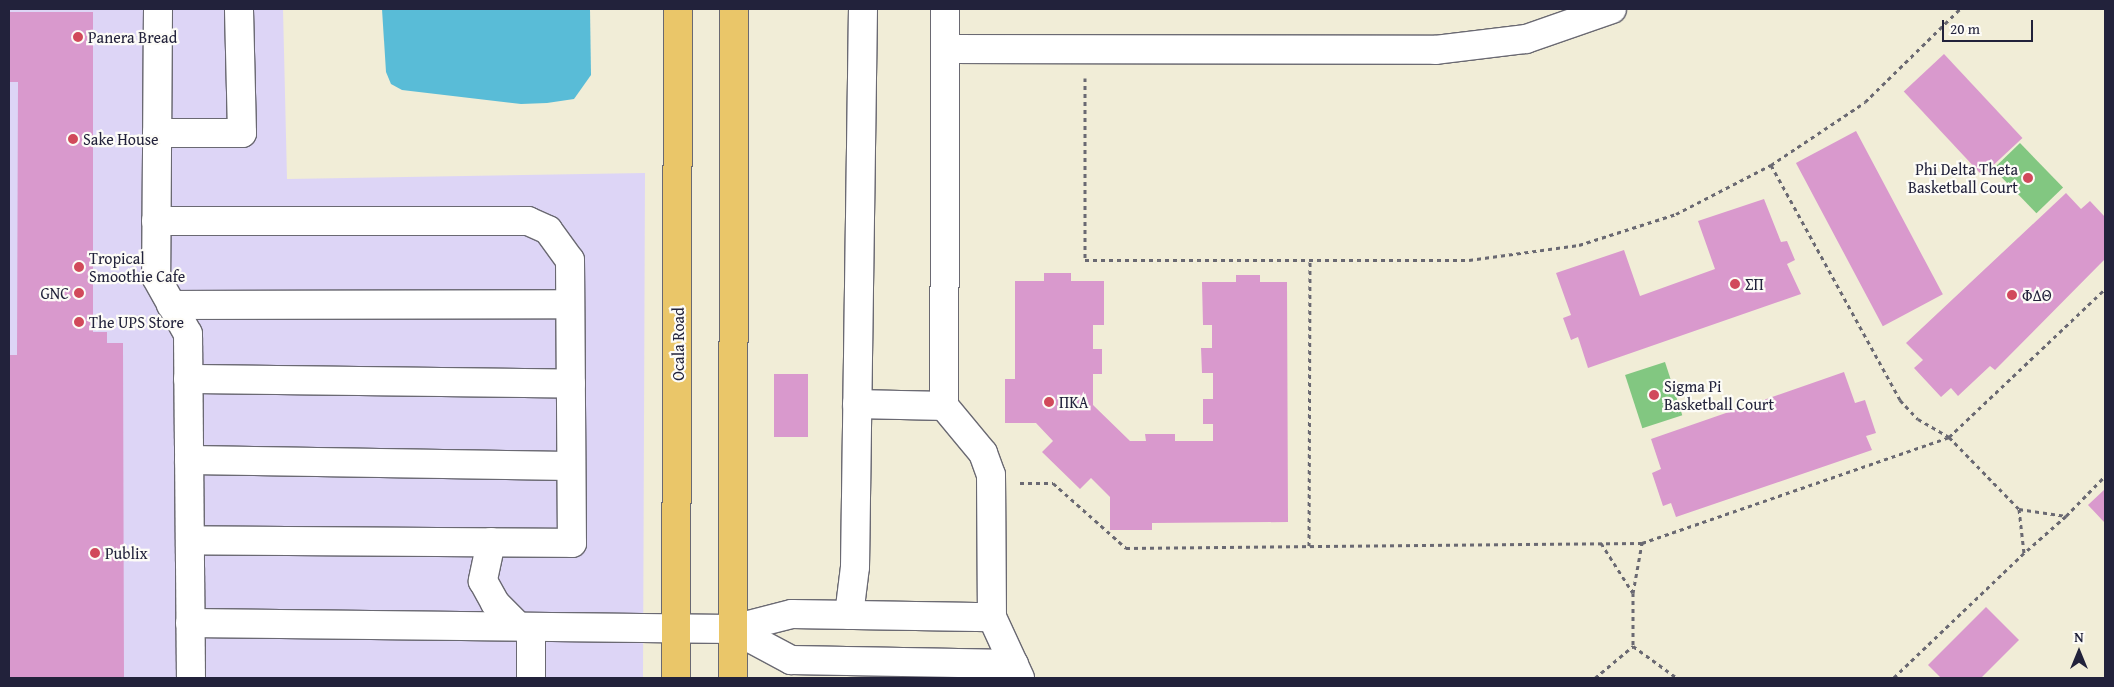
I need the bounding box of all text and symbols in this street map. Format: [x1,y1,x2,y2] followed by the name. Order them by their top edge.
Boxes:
[1944,10,2035,42] scale bar
[1950,18,1980,39] text: 20 m
[88,27,177,47] place label: Panera Bread
[72,31,84,43] marker: Panera Bread
[83,129,159,149] place label: Sake House
[67,133,79,145] marker: Sake House
[1908,159,2018,197] place label: Phi Delta Theta Basketball Court
[2022,172,2034,184] marker: Phi Delta Theta Basketball Court
[89,248,185,286] place label: Tropical Smoothie Cafe
[73,261,85,273] marker: Tropical Smoothie Cafe
[1745,274,1764,294] place label: ΣΠ
[1729,278,1741,290] marker: ΣΠ
[40,283,69,303] place label: GNC
[2022,285,2052,305] place label: ΦΔΘ
[73,287,85,299] marker: GNC
[2006,289,2018,301] marker: ΦΔΘ
[668,307,688,381] street label: Ocala Road
[89,312,184,332] place label: The UPS Store
[73,316,85,328] marker: The UPS Store
[1664,376,1774,414] place label: Sigma Pi Basketball Court
[1648,389,1660,401] marker: Sigma Pi Basketball Court
[1059,392,1088,412] place label: ΠΚΑ
[1043,396,1055,408] marker: ΠΚΑ
[105,543,148,563] place label: Publix
[89,547,101,559] marker: Publix
[2054,627,2104,677] north arrow
[2074,627,2084,647] text: N

